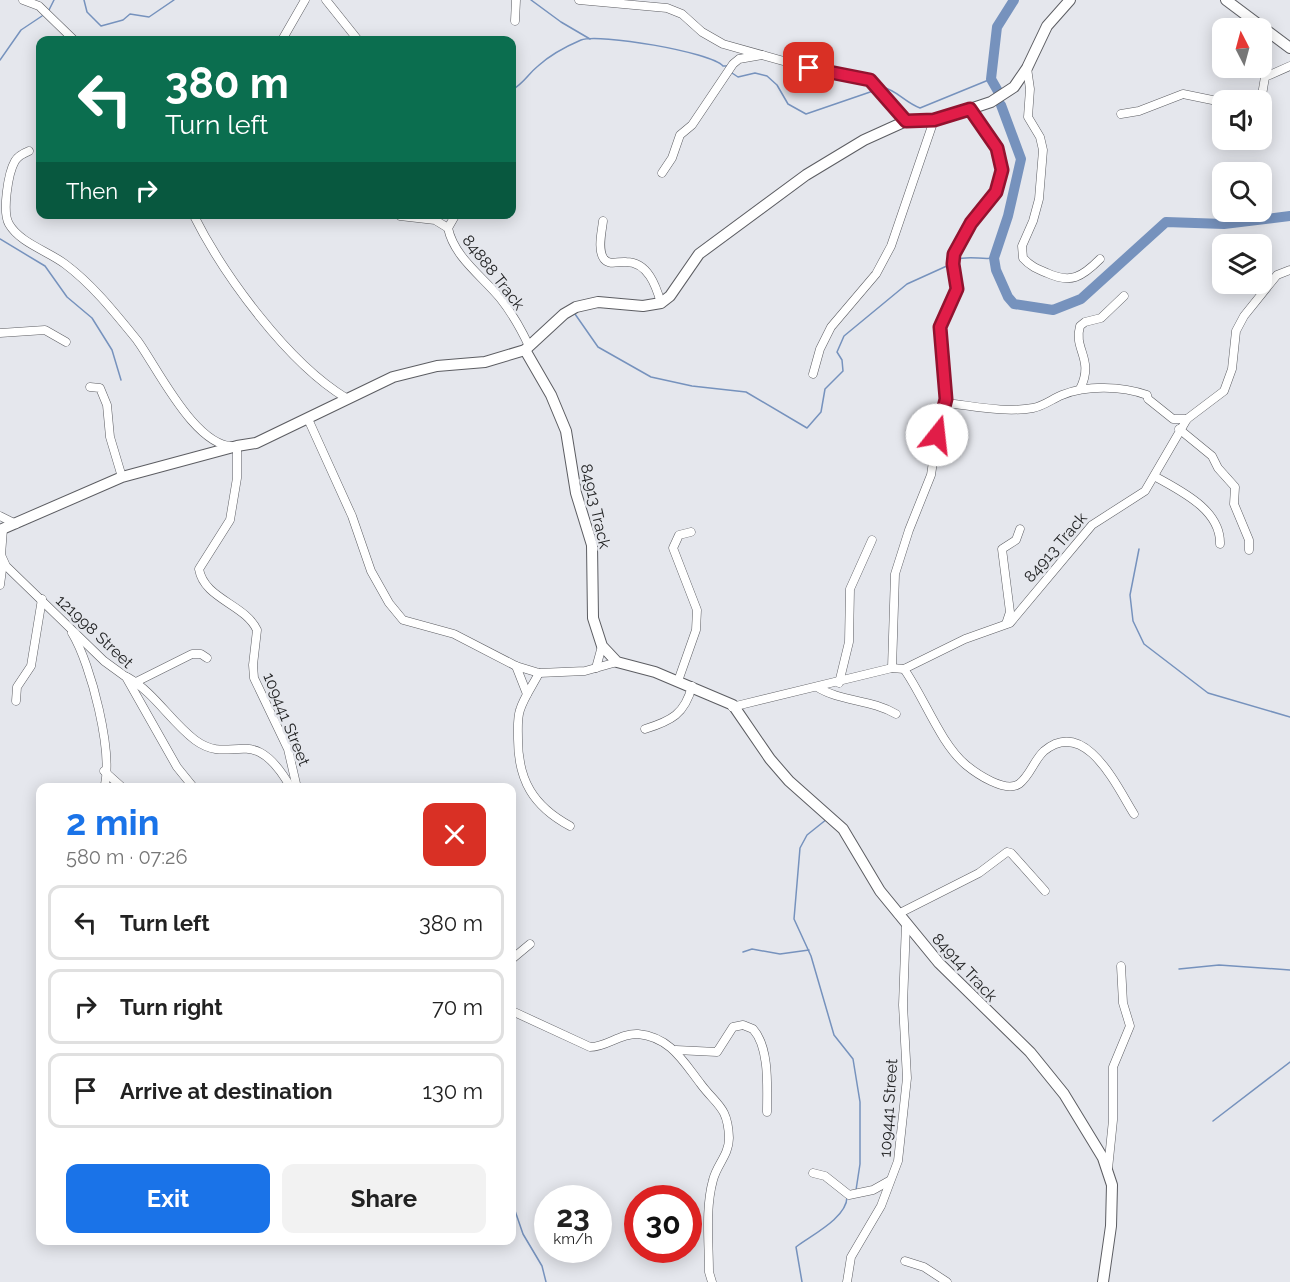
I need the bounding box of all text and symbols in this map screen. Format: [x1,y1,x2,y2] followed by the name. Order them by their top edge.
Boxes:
[1212,18,1272,78] north arrow
[1212,18,1272,294] map controls
[783,42,834,93] pin
[792,51,825,84] icon: arrive
[165,59,289,108] text: 380 m
[66,60,144,138] icon: left
[1212,90,1272,150] button: sound
[165,109,268,140] text: Turn left
[1212,162,1272,222] button: search
[130,174,163,207] icon: right
[66,178,118,204] text: Then
[458,231,529,314] street label: 84888 Track
[1212,234,1272,294] button: layers
[905,403,969,467] position arrow
[577,462,615,551] street label: 84913 Track
[1020,508,1091,586] street label: 84913 Track
[52,591,138,672] street label: 121998 Street
[259,670,314,769] street label: 109441 Street
[66,801,159,843] text: 2 min
[423,803,486,866] button: close
[66,845,188,869] text: 580 m · 07:26
[69,906,102,939] icon: left
[120,910,210,936] text: Turn left
[419,910,483,936] text: 380 m
[928,929,1001,1006] street label: 84914 Track
[69,990,102,1023] icon: right
[120,994,223,1020] text: Turn right
[432,994,483,1020] text: 70 m
[876,1057,901,1158] street label: 109441 Street
[69,1074,102,1107] icon: arrive
[120,1078,333,1104] text: Arrive at destination
[423,1078,483,1104] text: 130 m
[66,1164,270,1233] button: Exit
[282,1164,486,1233] button: Share
[624,1185,702,1263] speed limit sign: 30
[556,1199,590,1234] text: 23
[553,1230,593,1248] text: km/h

